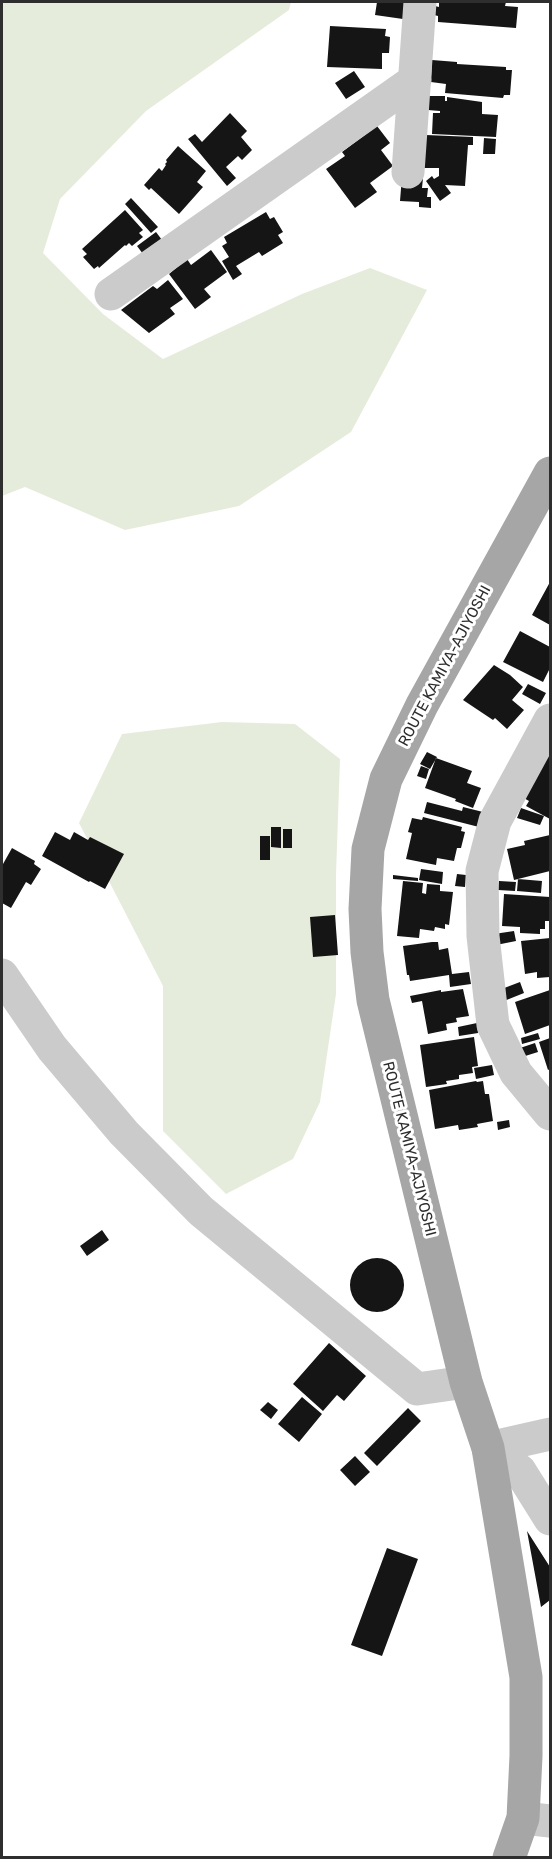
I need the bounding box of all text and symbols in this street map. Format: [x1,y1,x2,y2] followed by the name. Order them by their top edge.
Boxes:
[395,583,495,749] street label: ROUTE KAMIYA-AJIYOSHI
[379,1060,439,1238] street label: ROUTE KAMIYA-AJIYOSHI

